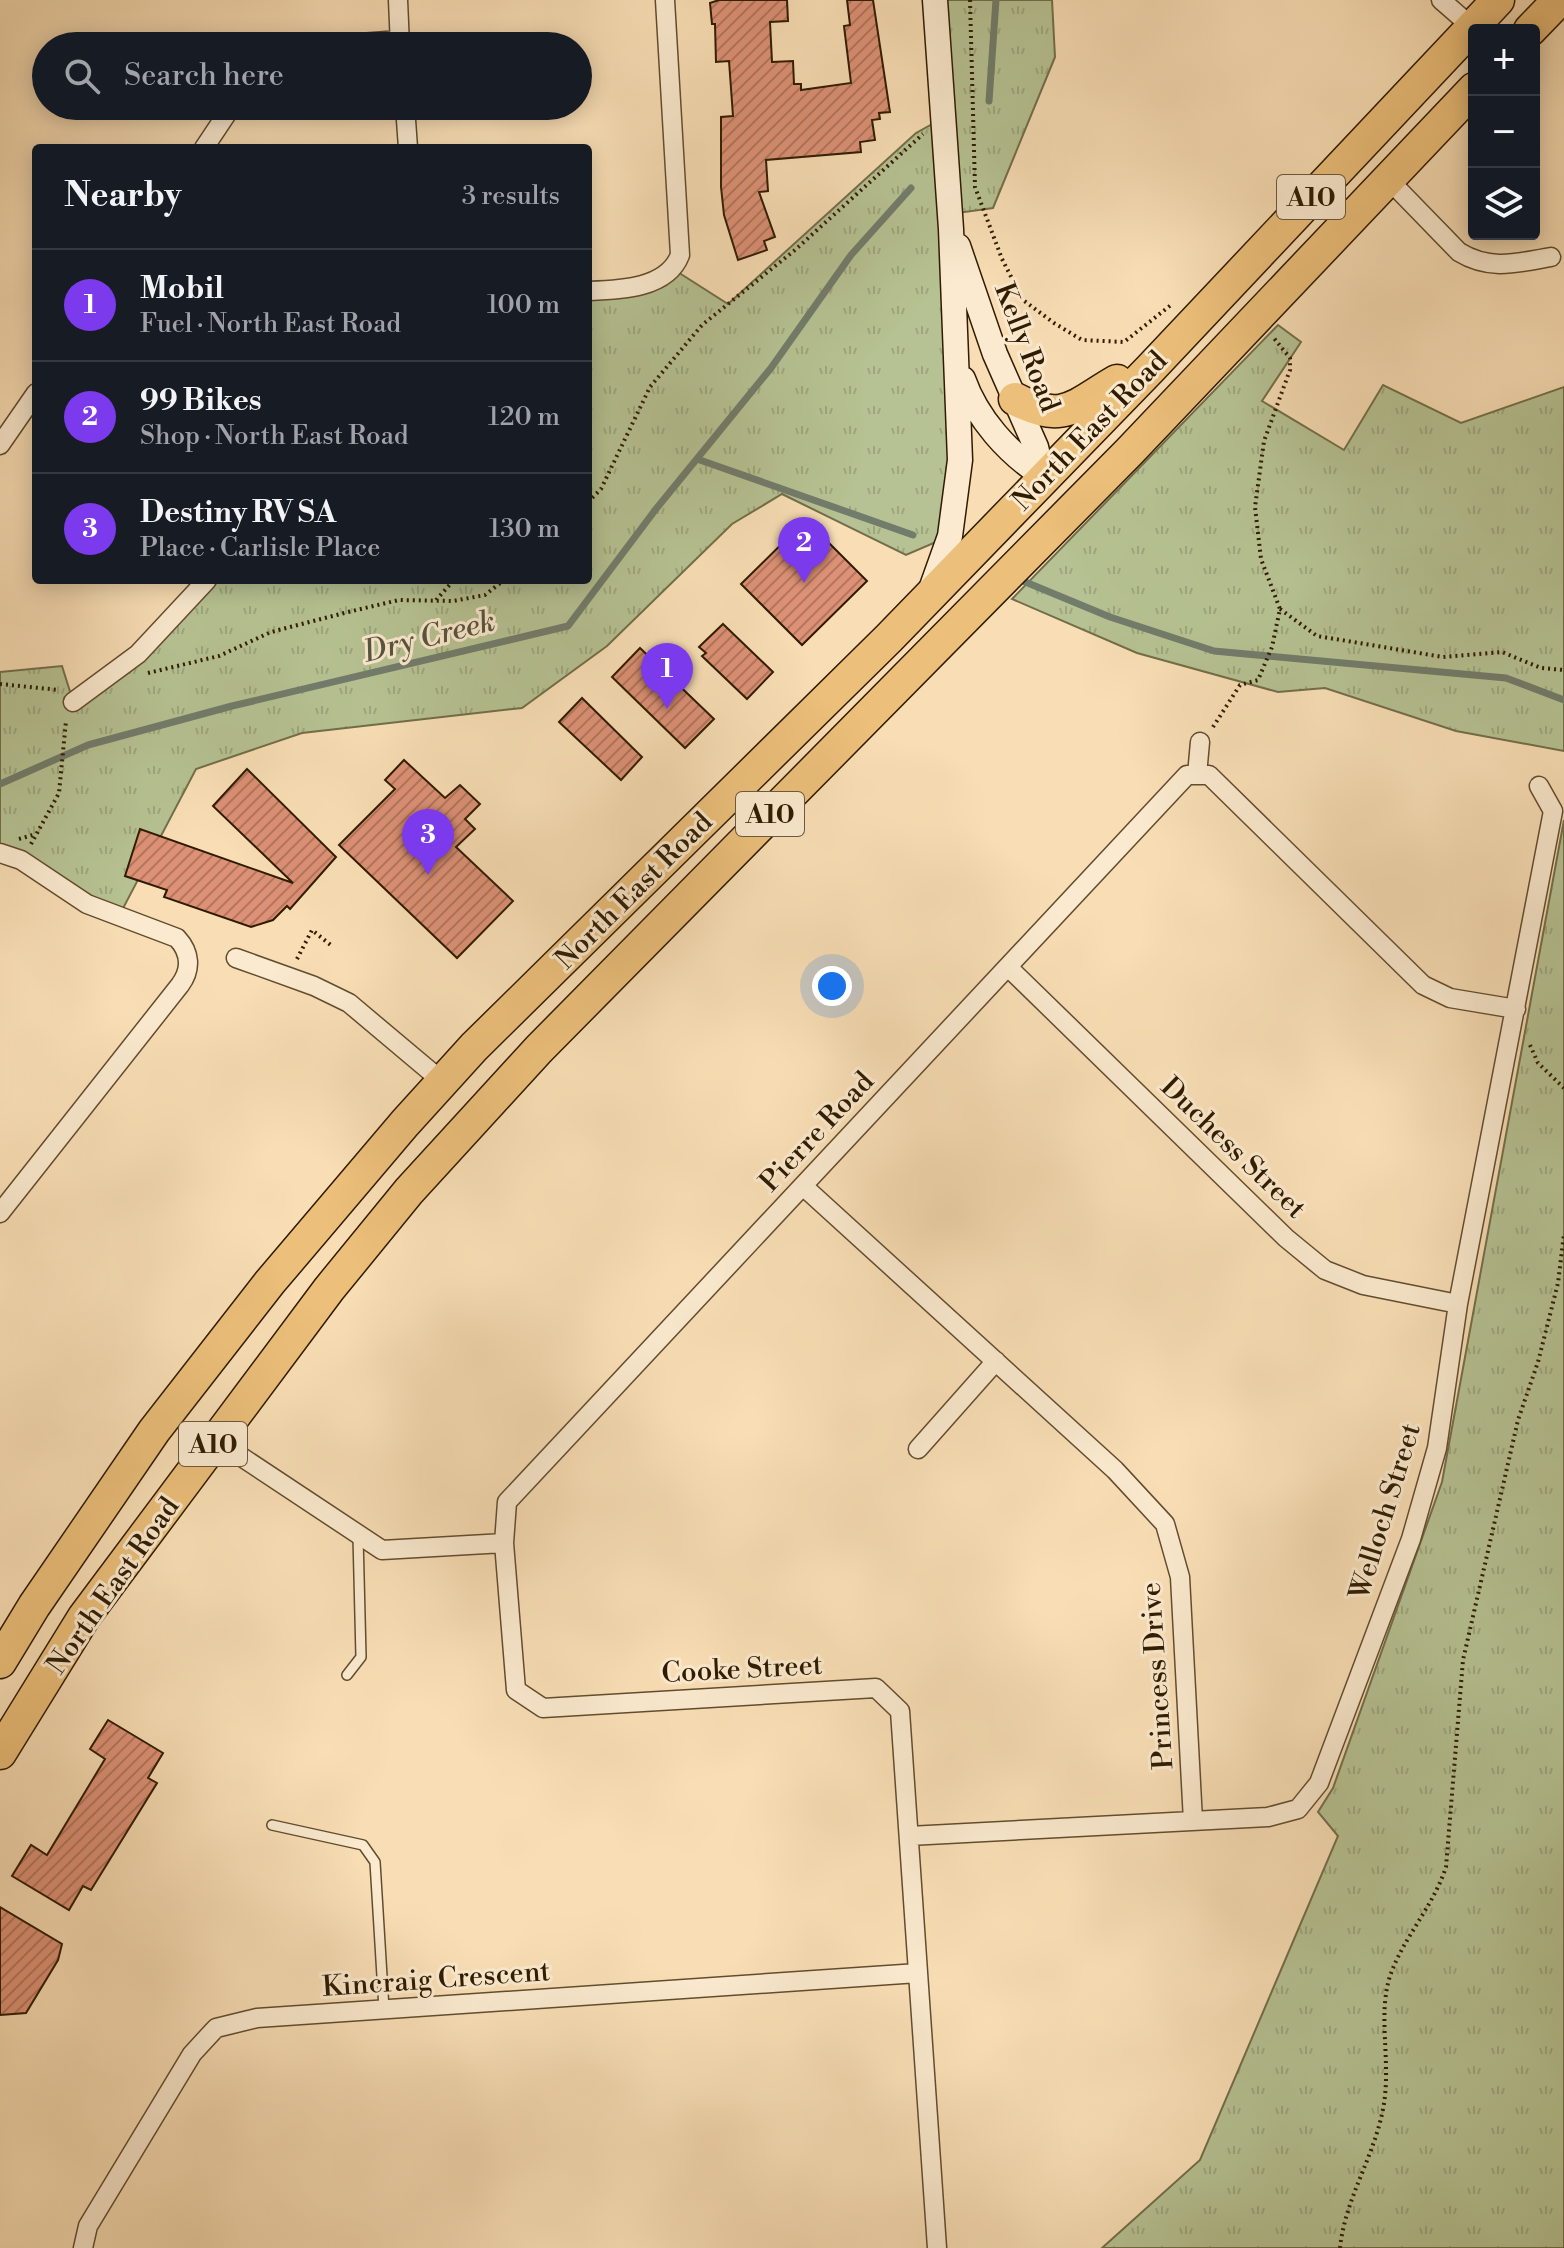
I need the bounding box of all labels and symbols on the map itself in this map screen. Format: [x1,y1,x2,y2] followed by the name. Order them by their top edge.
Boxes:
[1277,175,1345,219] road number: A10
[986,278,1067,417] street label: Kelly Road
[1005,344,1175,518] street label: North East Road
[778,517,830,583] pin: 2
[358,602,499,672] water label: Dry Creek
[641,643,693,709] pin: 1
[736,792,804,836] road number: A10
[548,805,720,977] street label: North East Road
[402,809,454,875] pin: 3
[812,966,852,1006] your location
[752,1064,882,1200] street label: Pierre Road
[1153,1070,1313,1226] street label: Duchess Street
[1342,1419,1429,1605] street label: Welloch Street
[179,1422,247,1466] road number: A10
[39,1490,187,1681] street label: North East Road
[1133,1581,1181,1771] street label: Princess Drive
[661,1648,823,1691] street label: Cooke Street
[321,1954,551,2005] street label: Kincraig Crescent

